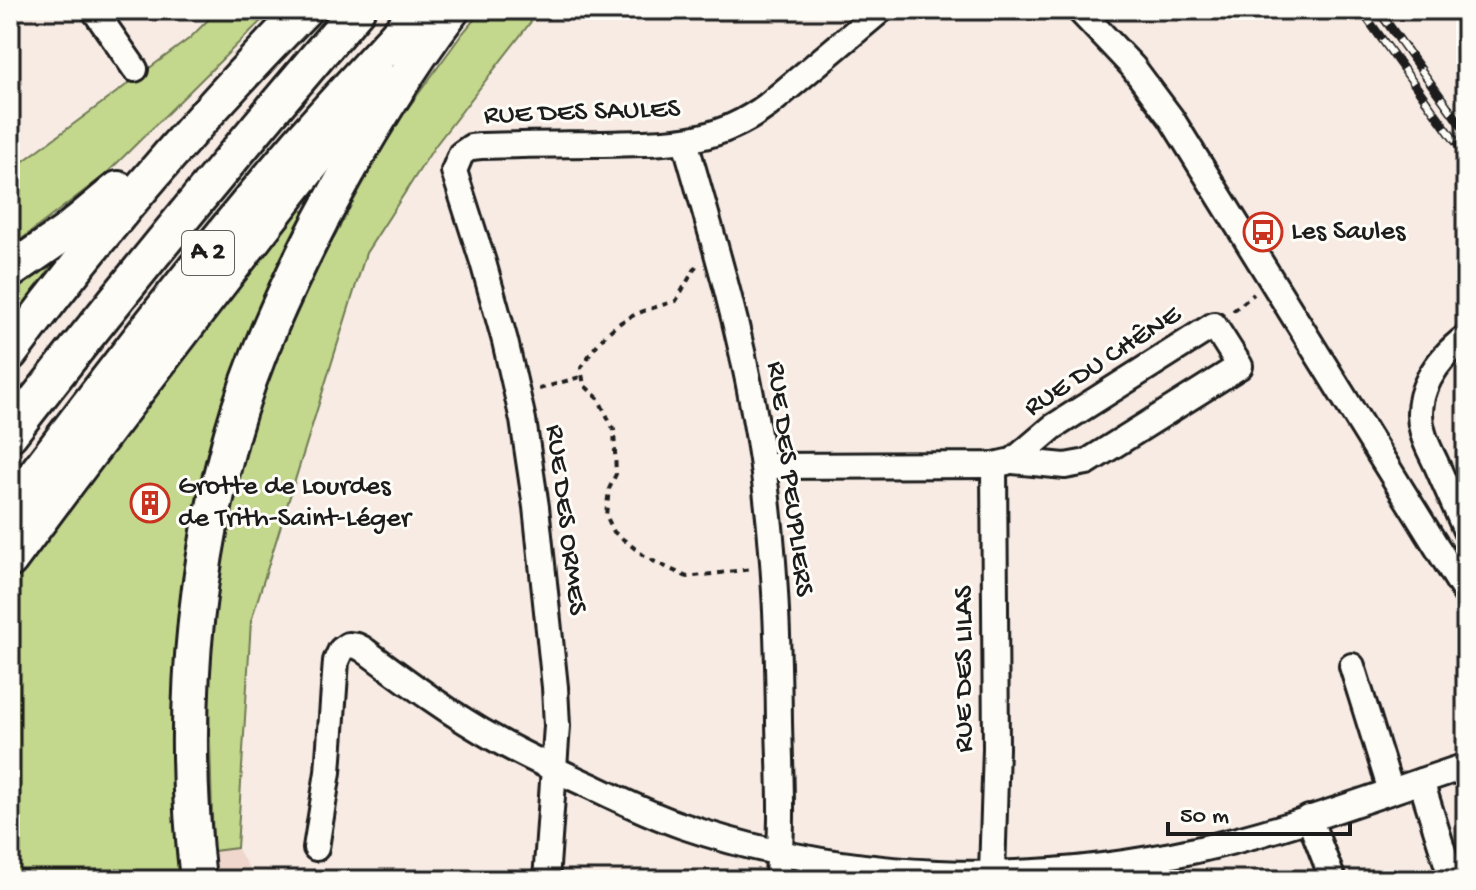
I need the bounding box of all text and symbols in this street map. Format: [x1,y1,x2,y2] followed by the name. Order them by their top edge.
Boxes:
[483,93,681,133] street label: RUE DES SAULES
[1242,211,1284,253] bus stop icon: Les Saules
[1291,216,1406,249] place label: Les Saules
[182,231,234,275] road number: A 2
[1018,298,1189,425] street label: RUE DU CHÊNE
[758,359,820,599] street label: RUE DES PEUPLIERS
[537,423,593,617] street label: RUE DES ORMES
[178,471,413,536] place label: Grotte de Lourdes de Trith-Saint-Léger
[129,482,171,524] building icon: Grotte de Lourdes de Trith-Saint-Léger
[949,586,982,752] street label: RUE DES LILAS
[1168,786,1350,836] scale bar
[1180,803,1229,832] text: 50 m

